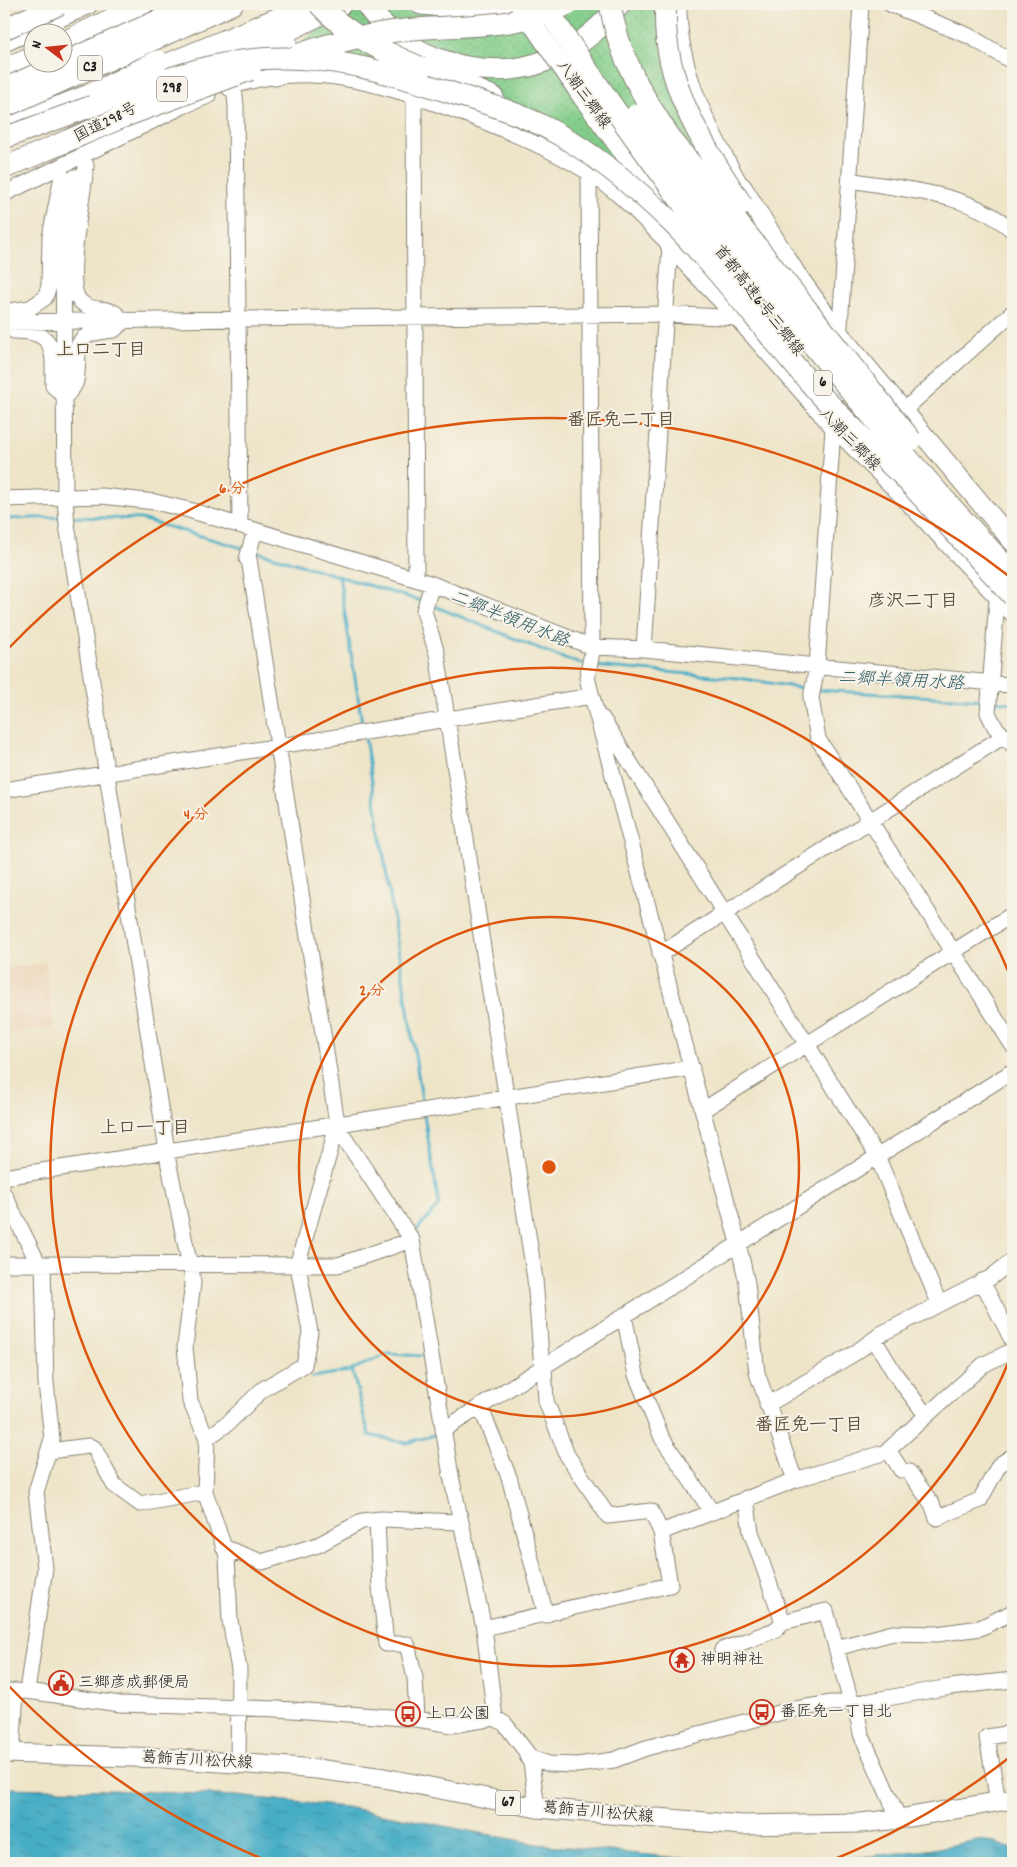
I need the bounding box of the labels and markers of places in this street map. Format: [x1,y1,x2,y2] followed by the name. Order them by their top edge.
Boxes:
[540,1158,558,1176] centre of rings
[669,1647,695,1673] temple icon: 神明神社
[700,1649,764,1672] place label: 神明神社
[48,1670,74,1696] public building icon: 三郷彦成郵便局
[78,1672,190,1695] place label: 三郷彦成郵便局
[749,1699,775,1725] bus stop icon: 番匠免一丁目北
[395,1701,421,1727] bus stop icon: 上口公園
[780,1701,892,1724] place label: 番匠免一丁目北
[426,1703,490,1726] place label: 上口公園

